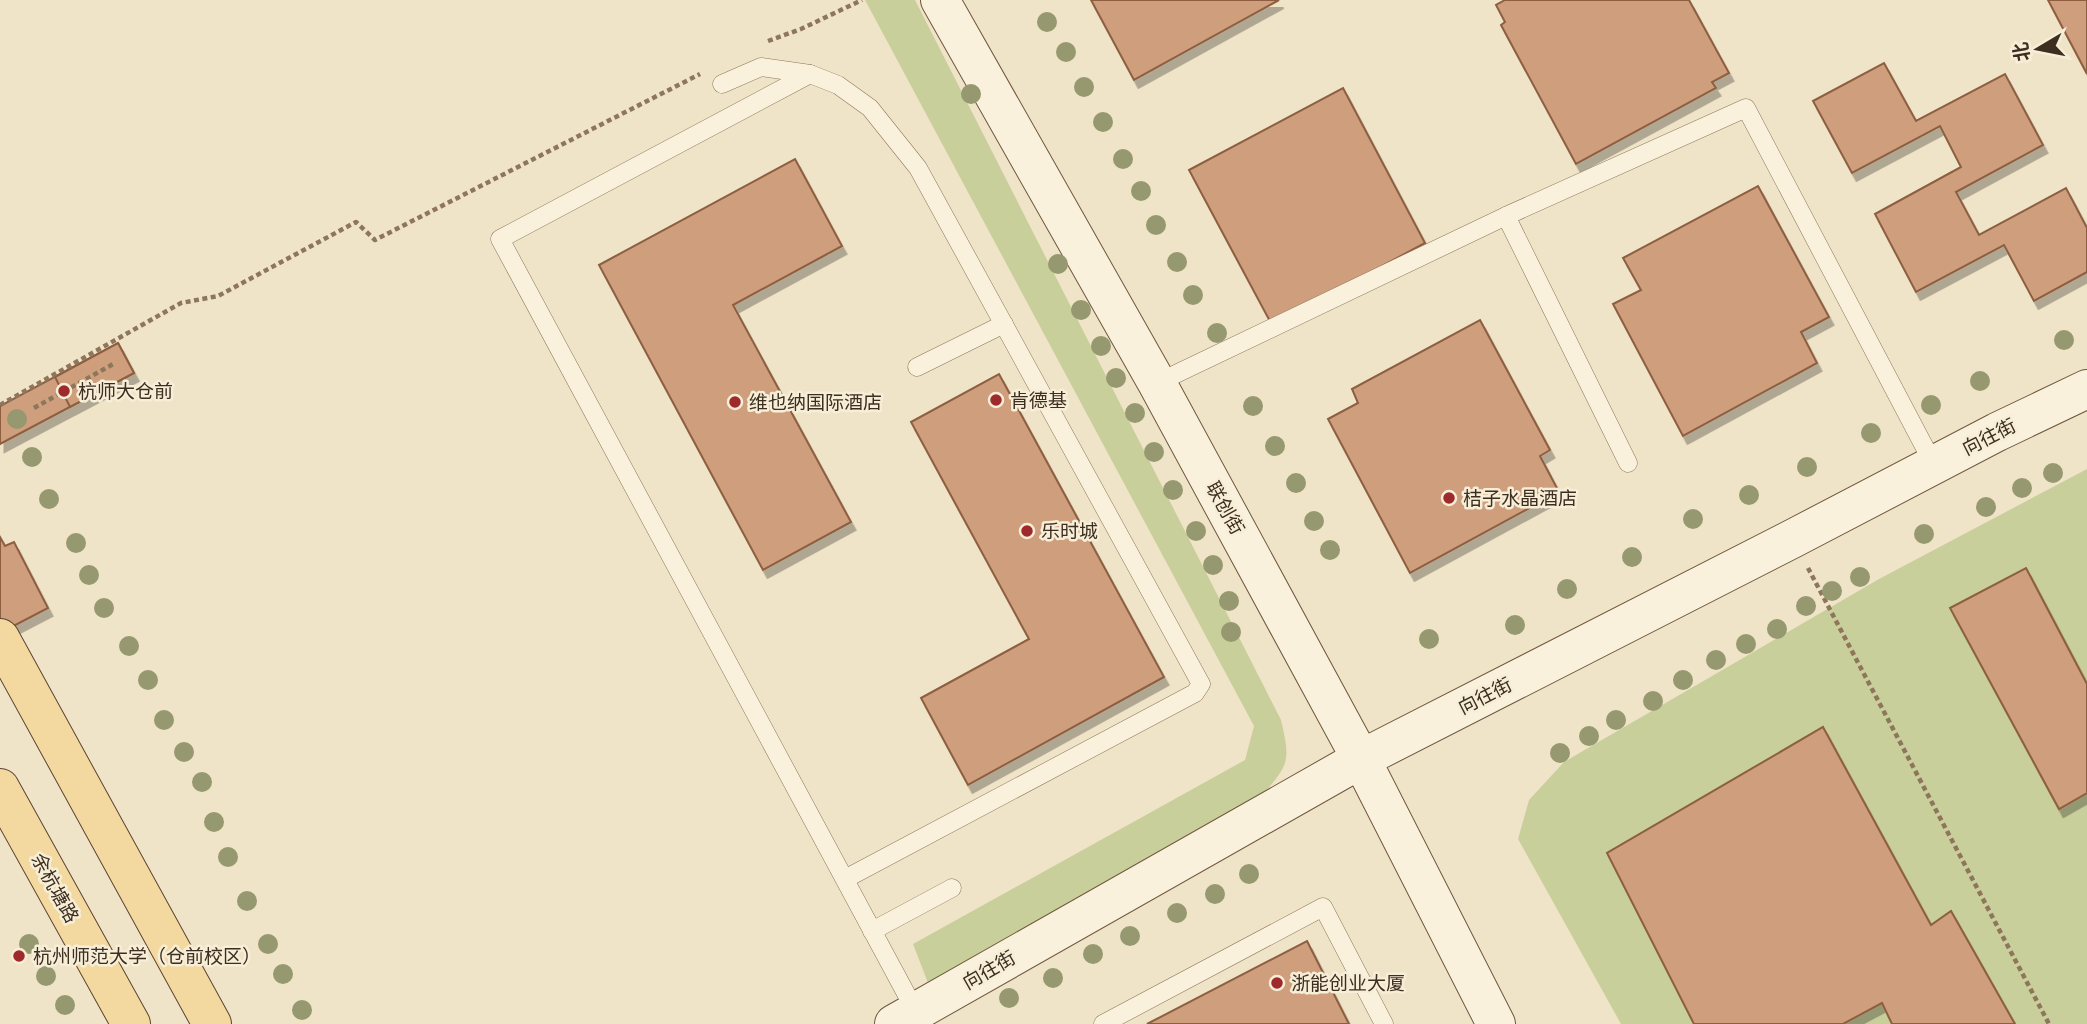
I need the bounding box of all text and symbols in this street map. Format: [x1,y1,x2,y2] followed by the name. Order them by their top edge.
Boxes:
[2003,14,2073,84] north arrow
[2010,41,2034,63] text: 北
[78,381,173,402] place label: 杭师大仓前
[56,383,72,399] marker: 杭师大仓前
[1010,390,1067,411] place label: 肯德基
[749,392,882,413] place label: 维也纳国际酒店
[988,392,1004,408] marker: 肯德基
[727,394,743,410] marker: 维也纳国际酒店
[1959,415,2019,459] street label: 向往街
[1202,478,1248,538] street label: 联创街
[1463,488,1577,509] place label: 桔子水晶酒店
[1441,490,1457,506] marker: 桔子水晶酒店
[1041,521,1098,542] place label: 乐时城
[1019,523,1035,539] marker: 乐时城
[1455,674,1515,718] street label: 向往街
[27,850,83,926] street label: 余杭塘路
[33,946,261,967] place label: 杭州师范大学（仓前校区）
[959,947,1019,993] street label: 向往街
[11,948,27,964] marker: 杭州师范大学（仓前校区）
[1291,973,1405,994] place label: 浙能创业大厦
[1269,975,1285,991] marker: 浙能创业大厦

